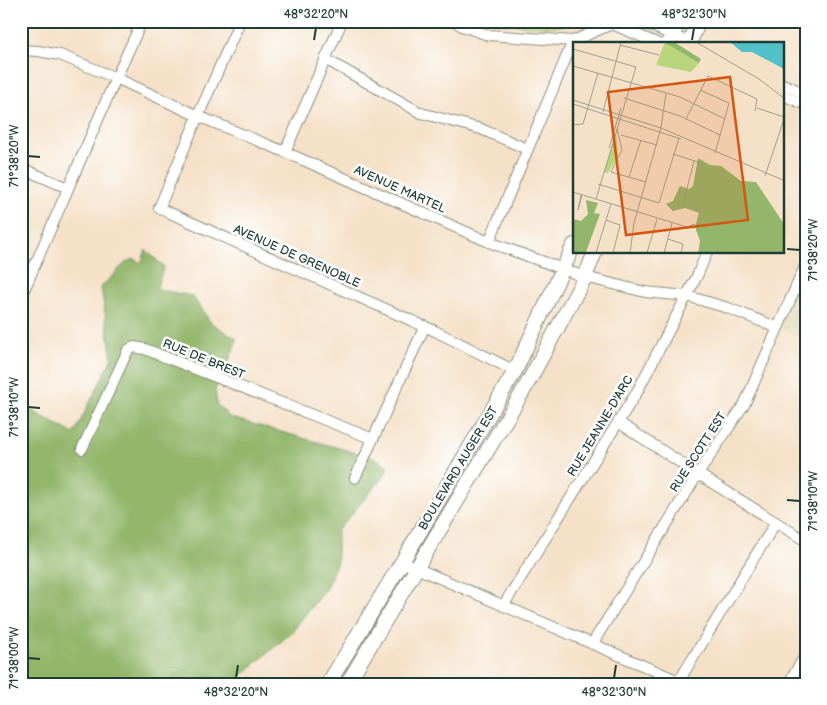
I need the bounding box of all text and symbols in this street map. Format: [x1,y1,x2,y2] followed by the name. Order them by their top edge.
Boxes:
[284,7,348,22] text: 48°32'20"N
[662,7,726,22] text: 48°32'30"N
[573,42,784,254] inset map
[7,125,22,187] text: 71°38'20"W
[352,163,448,216] street label: AVENUE MARTEL
[806,219,821,281] text: 71°38'20"W
[231,222,363,291] street label: AVENUE DE GRENOBLE
[161,336,248,383] street label: RUE DE BREST
[564,373,637,479] street label: RUE JEANNE-D'ARC
[7,377,22,437] text: 71°38'10"W
[415,403,502,533] street label: BOULEVARD AUGER EST
[667,409,730,495] street label: RUE SCOTT EST
[806,471,821,531] text: 71°38'10"W
[7,627,22,689] text: 71°38'00"W
[204,685,268,700] text: 48°32'20"N
[582,685,646,700] text: 48°32'30"N

